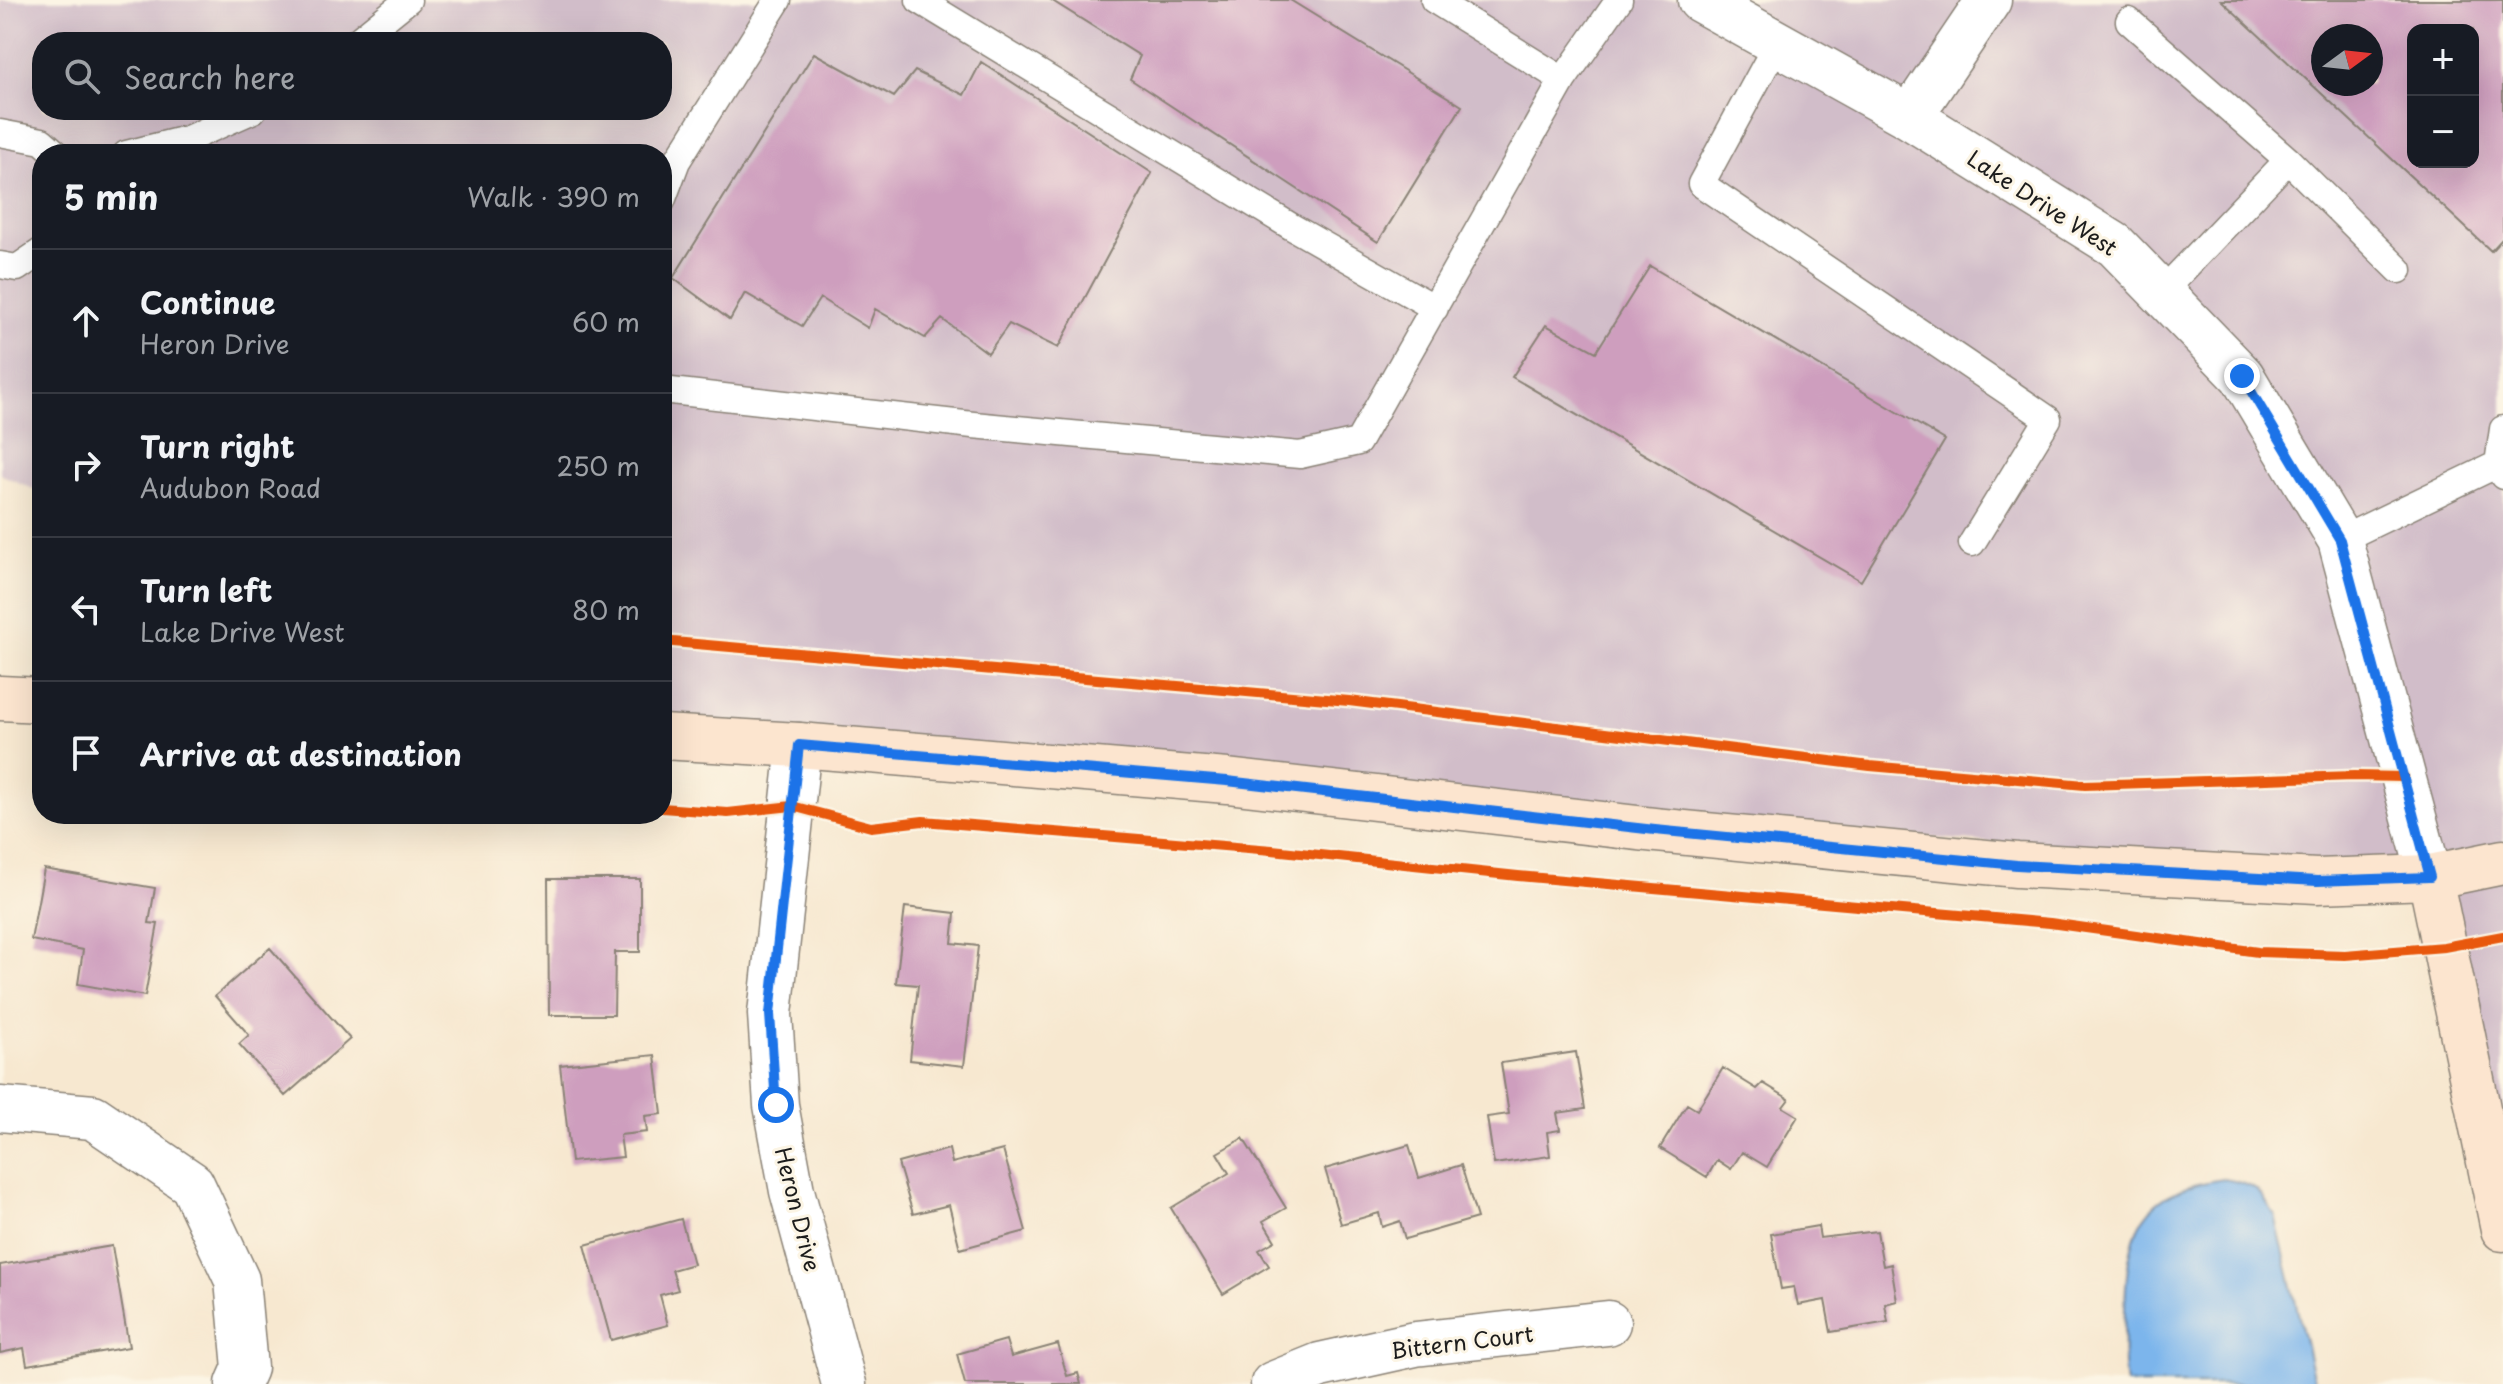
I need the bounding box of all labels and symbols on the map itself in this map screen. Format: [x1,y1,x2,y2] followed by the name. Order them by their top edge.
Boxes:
[2311,24,2383,96] north arrow
[1961,141,2125,263] street label: Lake Drive West
[2224,358,2260,394] route end
[758,1087,794,1123] route start
[768,1144,830,1274] street label: Heron Drive
[1389,1316,1535,1366] street label: Bittern Court

